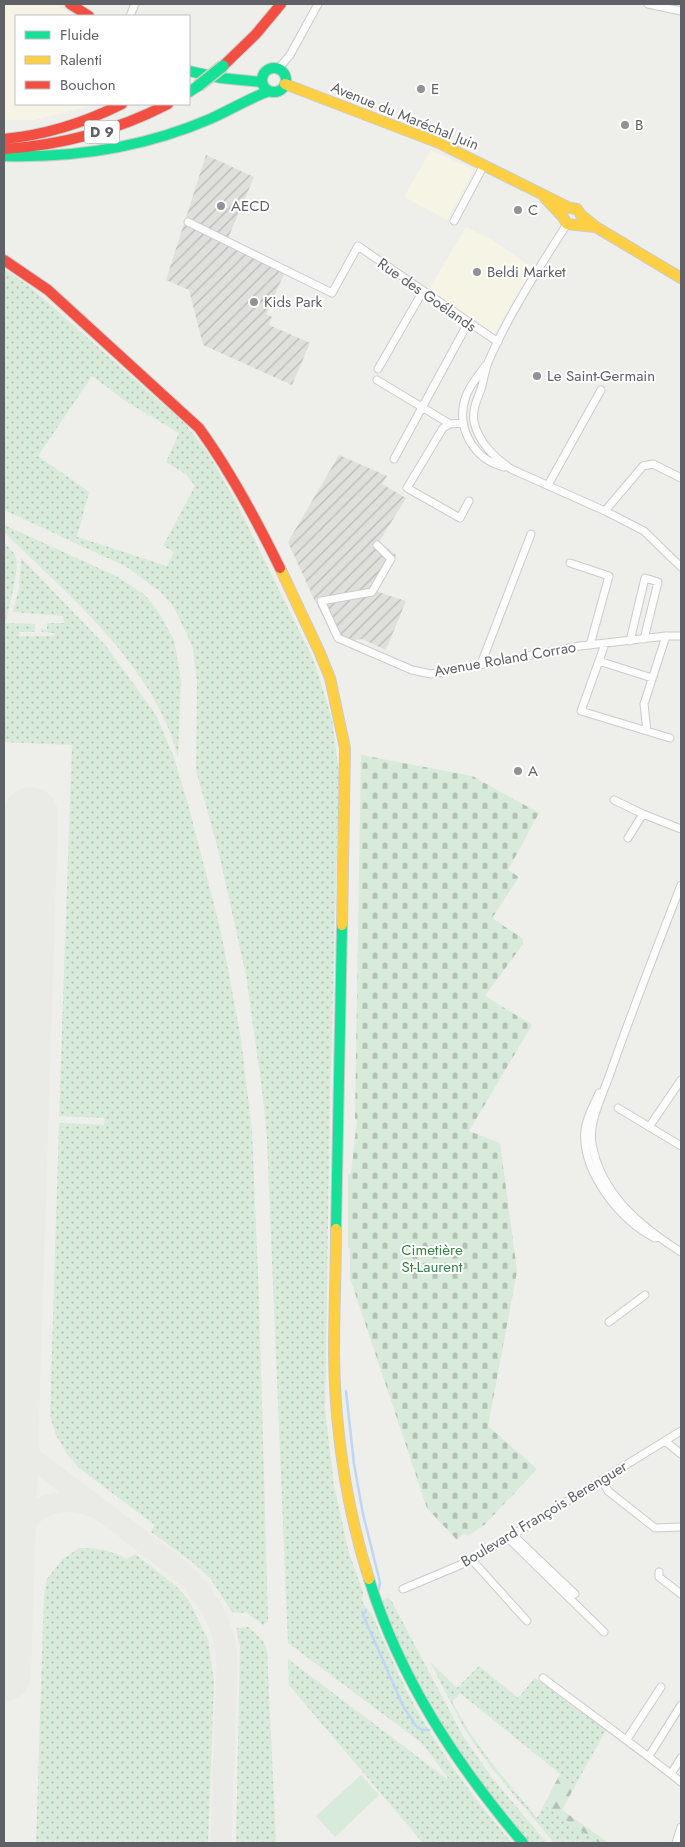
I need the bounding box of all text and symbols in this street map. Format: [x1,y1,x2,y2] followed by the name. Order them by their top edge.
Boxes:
[15,15,190,105] legend
[60,24,99,46] text: Fluide
[60,49,102,71] text: Ralenti
[60,74,116,96] text: Bouchon
[328,76,482,156] street label: Avenue du Maréchal Juin
[431,78,439,100] place label: E
[415,83,427,95] marker: E
[635,114,643,136] place label: B
[619,119,631,131] marker: B
[84,120,120,144] road number: D 9
[231,195,270,217] place label: AECD
[528,199,538,221] place label: C
[215,200,227,212] marker: AECD
[512,204,524,216] marker: C
[373,253,481,337] street label: Rue des Goélands
[487,261,566,283] place label: Beldi Market
[471,266,483,278] marker: Beldi Market
[264,291,323,313] place label: Kids Park
[248,296,260,308] marker: Kids Park
[547,365,655,387] place label: Le Saint-Germain
[531,370,543,382] marker: Le Saint-Germain
[432,636,578,682] street label: Avenue Roland Corrao
[528,760,538,782] place label: A
[512,765,524,777] marker: A
[401,1239,463,1278] park label: Cimetière St-Laurent
[457,1455,632,1572] street label: Boulevard François Berenguer

